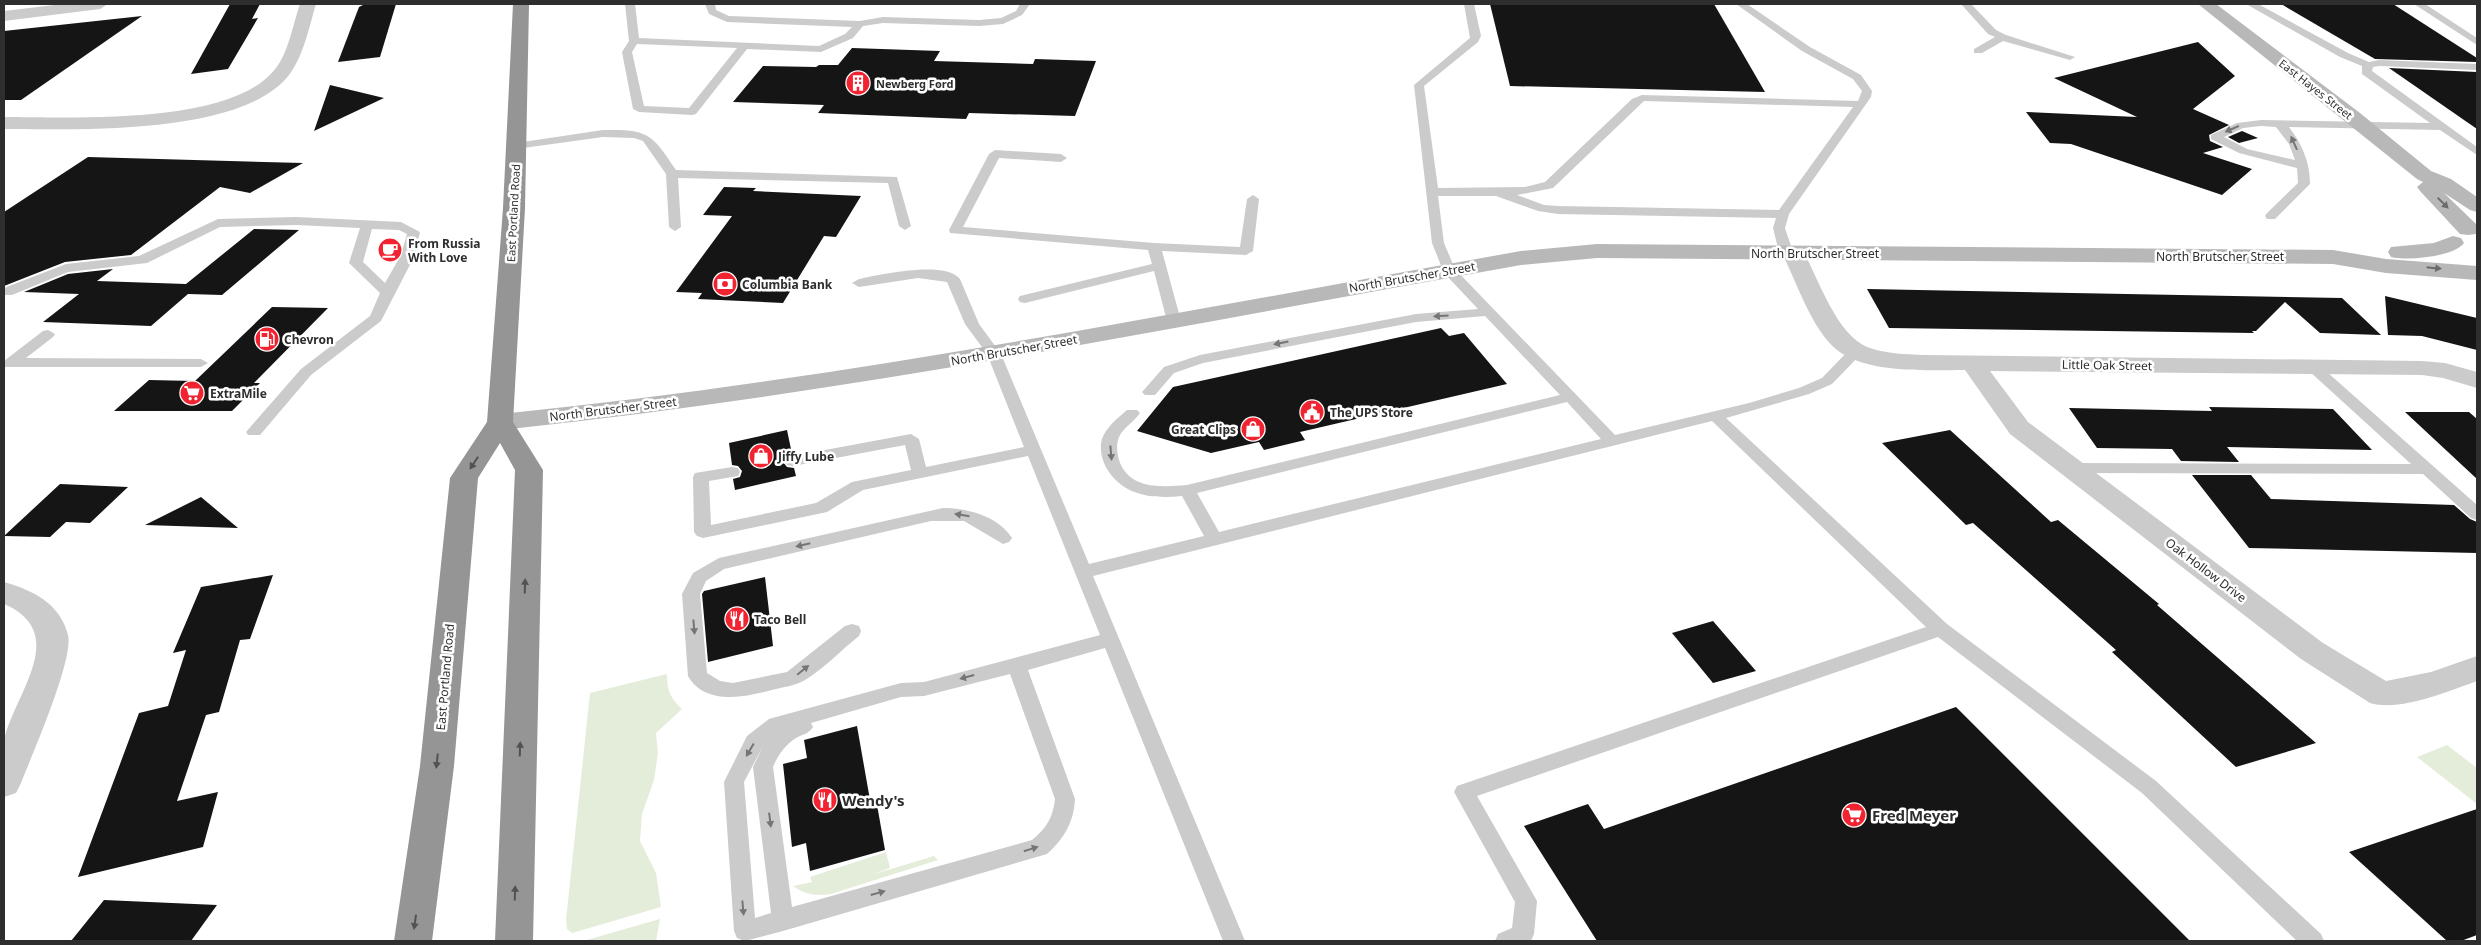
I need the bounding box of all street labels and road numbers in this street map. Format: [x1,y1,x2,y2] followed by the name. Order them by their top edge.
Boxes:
[2276,56,2356,122] street label: East Hayes Street
[503,164,523,262] street label: East Portland Road
[1751,245,1880,262] street label: North Brutscher Street
[2156,248,2285,265] street label: North Brutscher Street
[1348,257,1477,296] street label: North Brutscher Street
[950,330,1079,369] street label: North Brutscher Street
[2062,356,2153,374] street label: Little Oak Street
[548,393,678,425] street label: North Brutscher Street
[2162,534,2250,606] street label: Oak Hollow Drive
[432,623,458,731] street label: East Portland Road

